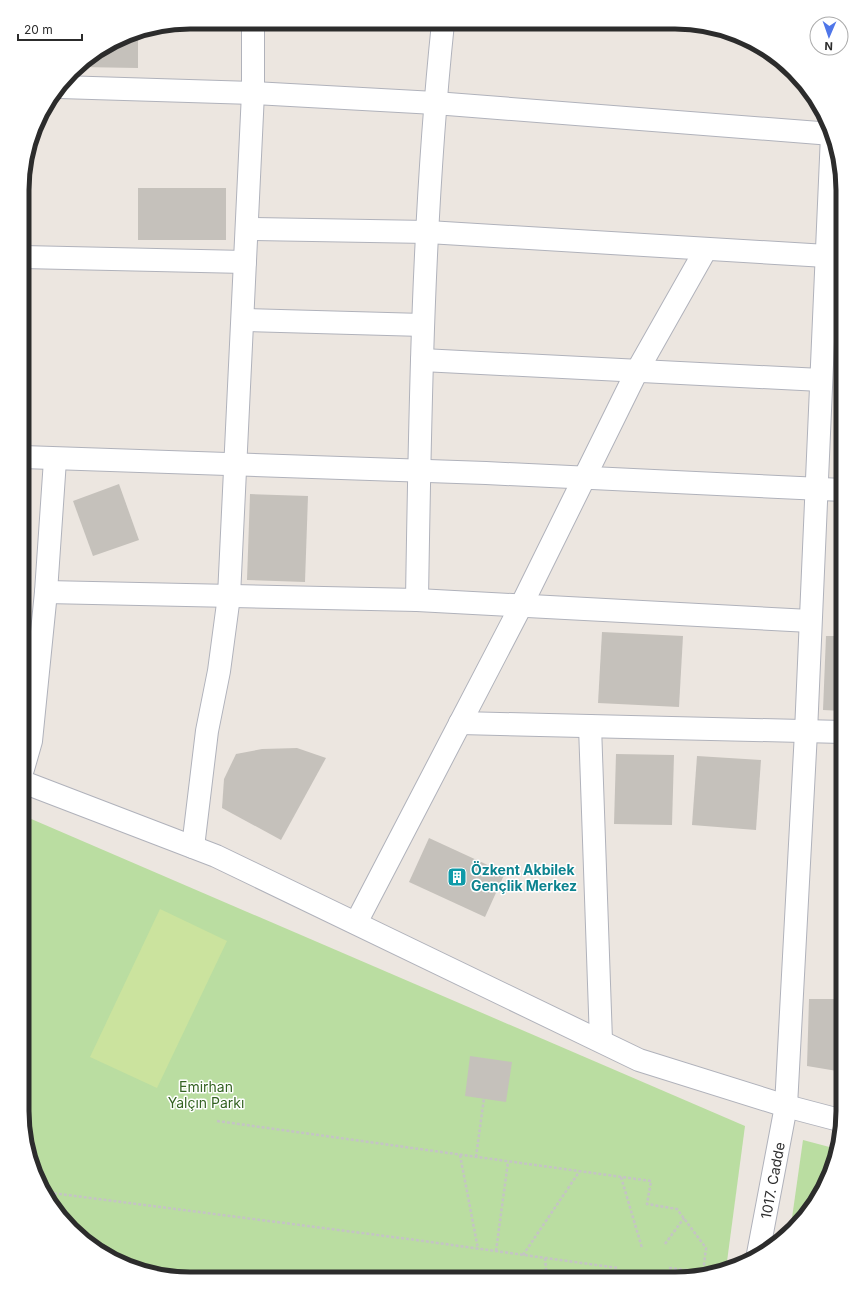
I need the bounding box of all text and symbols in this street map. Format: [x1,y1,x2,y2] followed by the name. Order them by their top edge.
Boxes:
[18,16,82,42] scale bar
[809,16,849,56] north arrow
[24,22,53,37] text: 20 m
[824,39,833,53] text: N
[471,861,577,894] place label: Özkent Akbilek Gençlik Merkez
[446,866,468,888] building icon: Özkent Akbilek Gençlik Merkez
[168,1078,244,1111] park label: Emirhan Yalçın Parkı
[756,1140,788,1220] street label: 1017. Cadde

